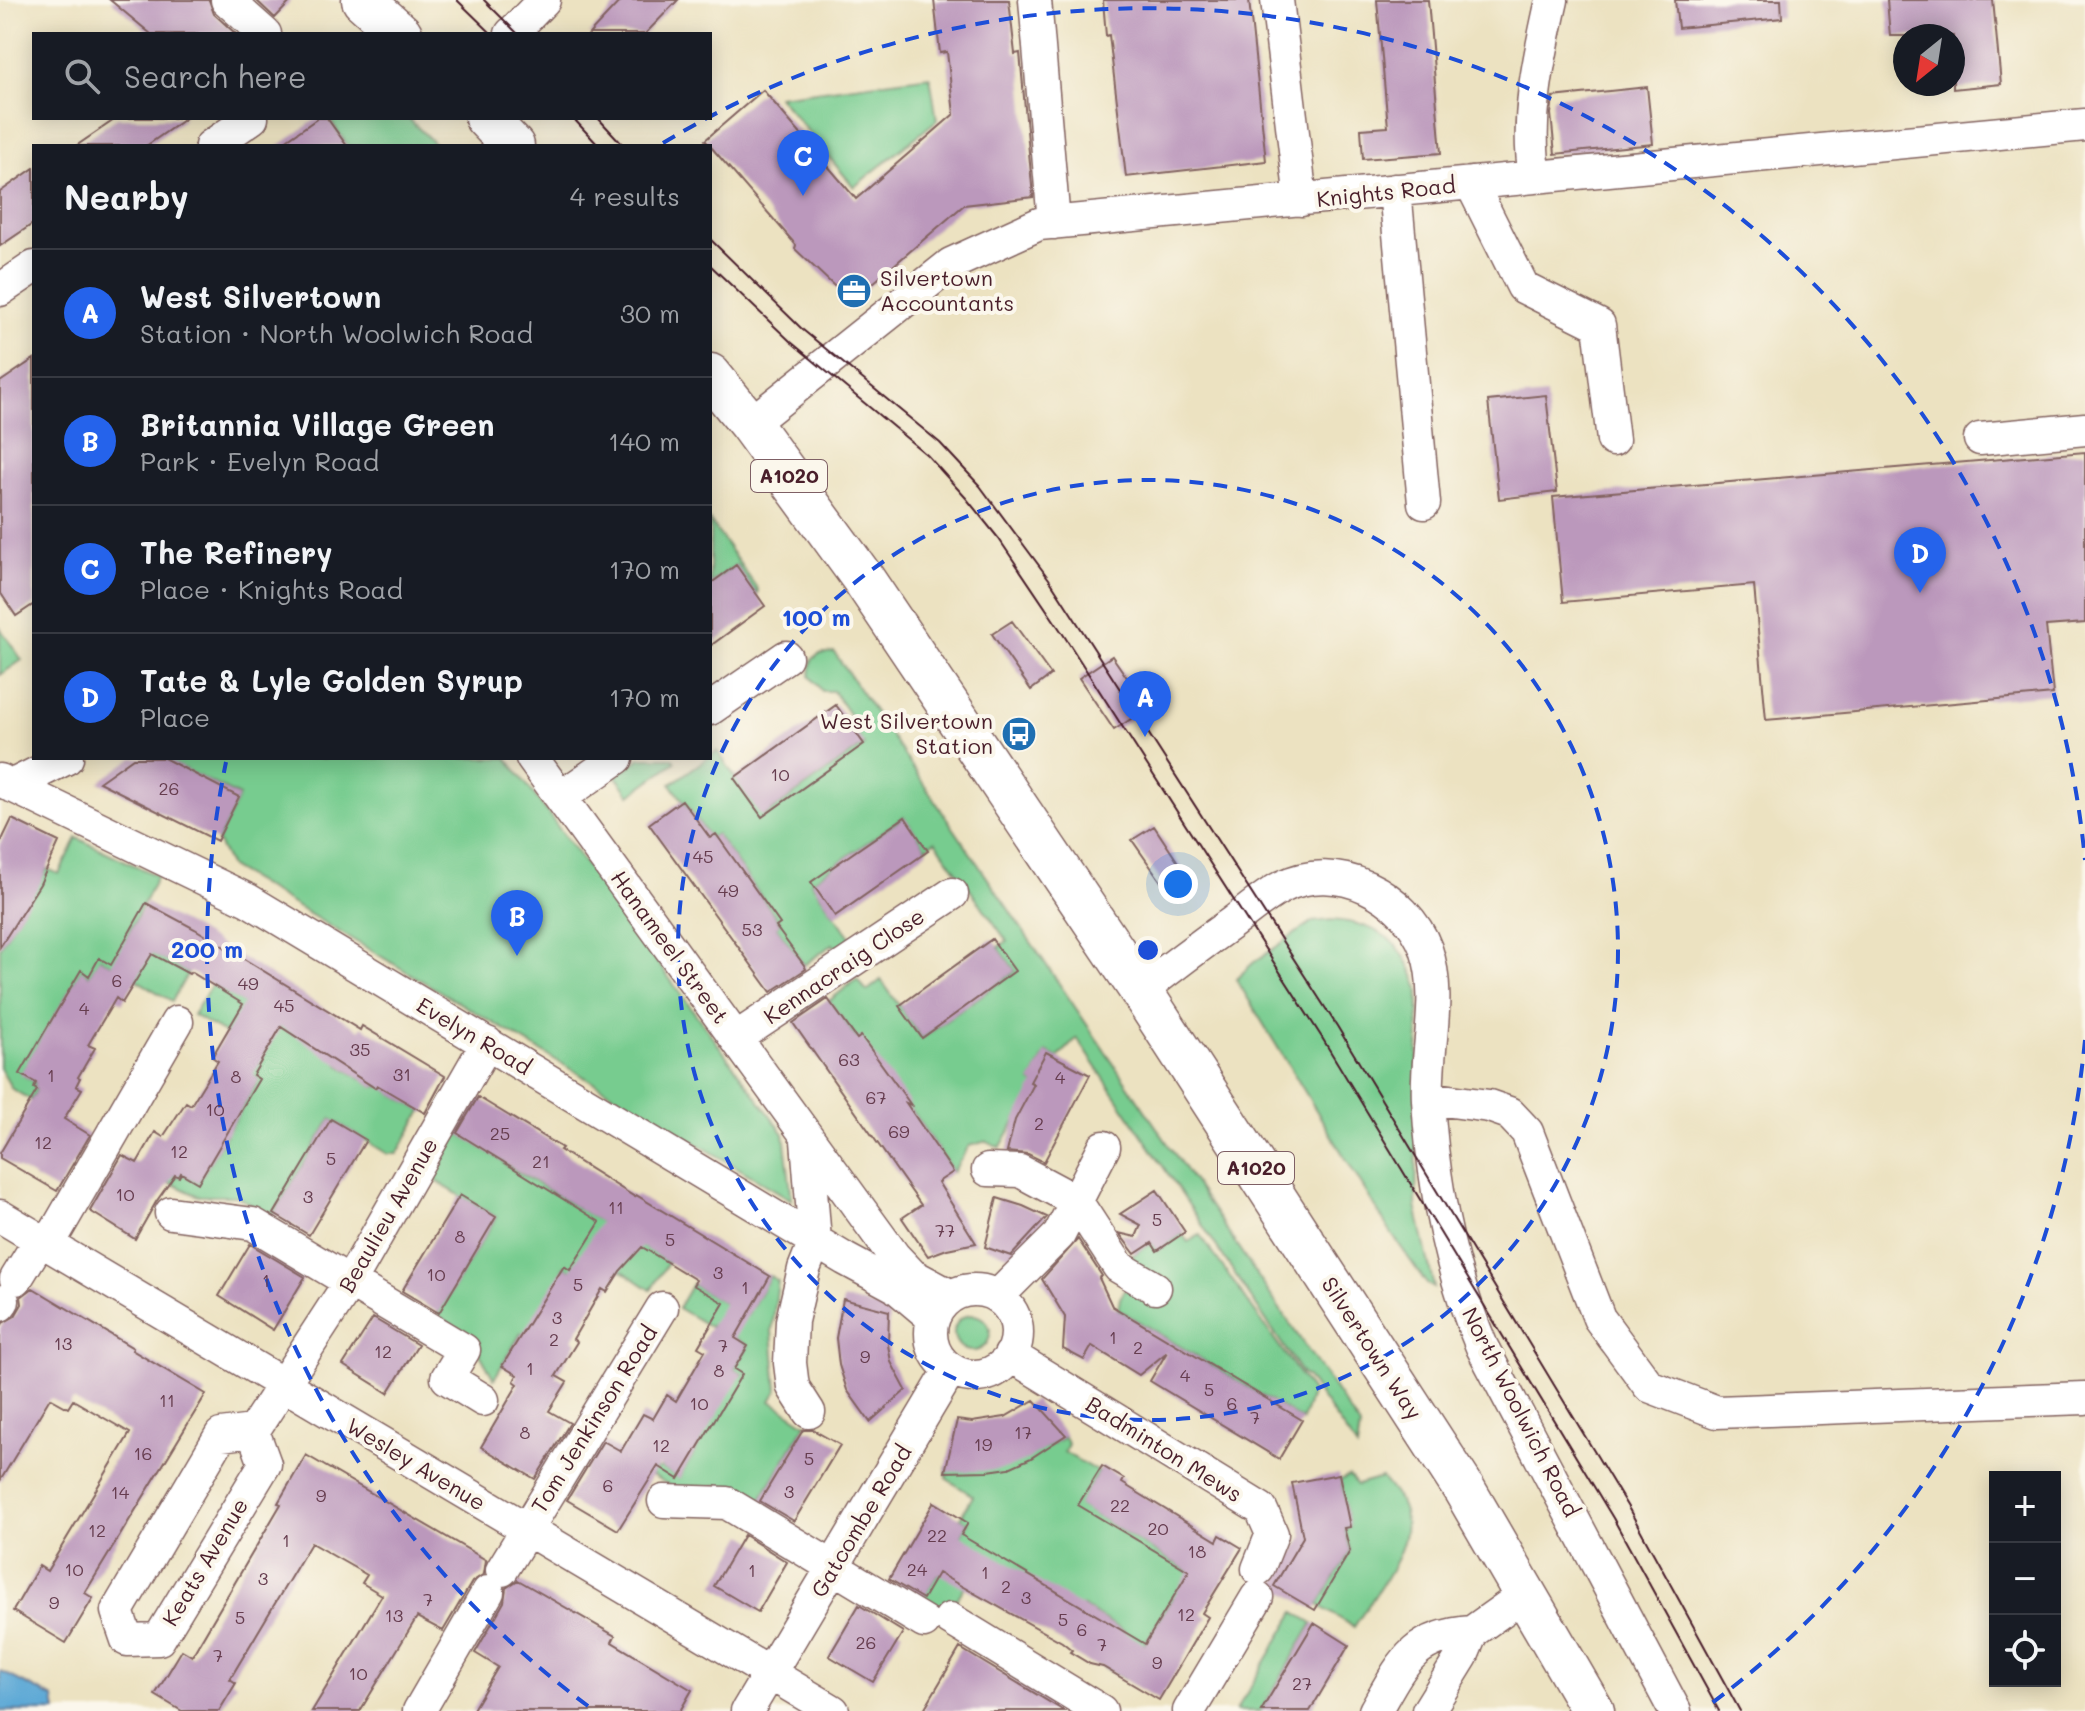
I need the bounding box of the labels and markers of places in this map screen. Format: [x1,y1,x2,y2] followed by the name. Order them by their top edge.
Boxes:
[777,130,829,196] pin: C
[880,263,1014,317] place label: Silvertown Accountants
[835,272,873,310] office icon: Silvertown Accountants
[1894,527,1946,593] pin: D
[1119,671,1171,737] pin: A
[820,706,993,760] place label: West Silvertown Station
[1000,715,1038,753] bus stop icon: West Silvertown Station
[491,890,543,956] pin: B
[1134,936,1162,964] centre of rings

